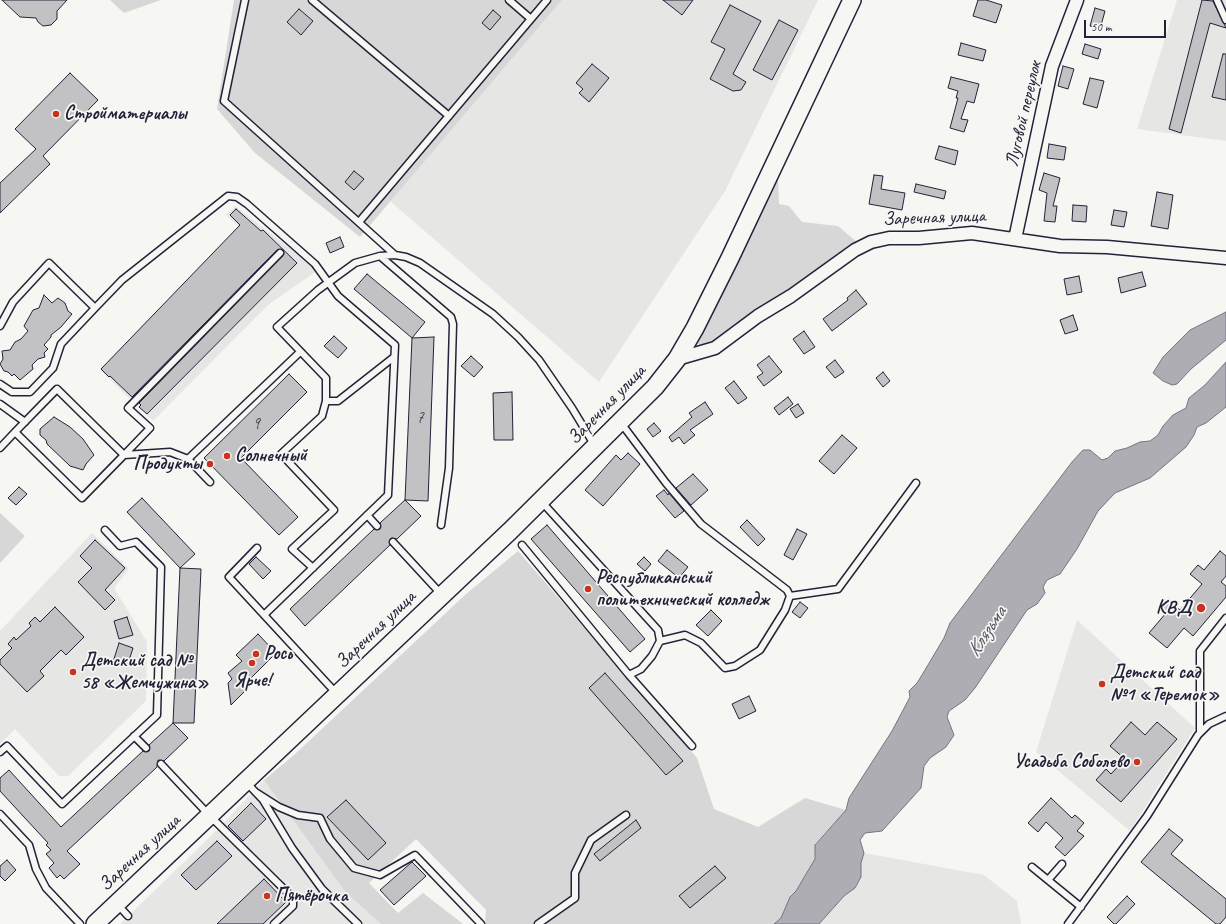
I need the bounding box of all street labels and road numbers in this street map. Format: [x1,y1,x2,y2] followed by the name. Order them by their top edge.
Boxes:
[1001,59,1047,169] street label: Луговой переулок
[882,205,986,231] street label: Заречная улица
[563,360,651,450] street label: Заречная улица
[331,586,421,674] street label: Заречная улица
[95,810,185,896] street label: Заречная улица

